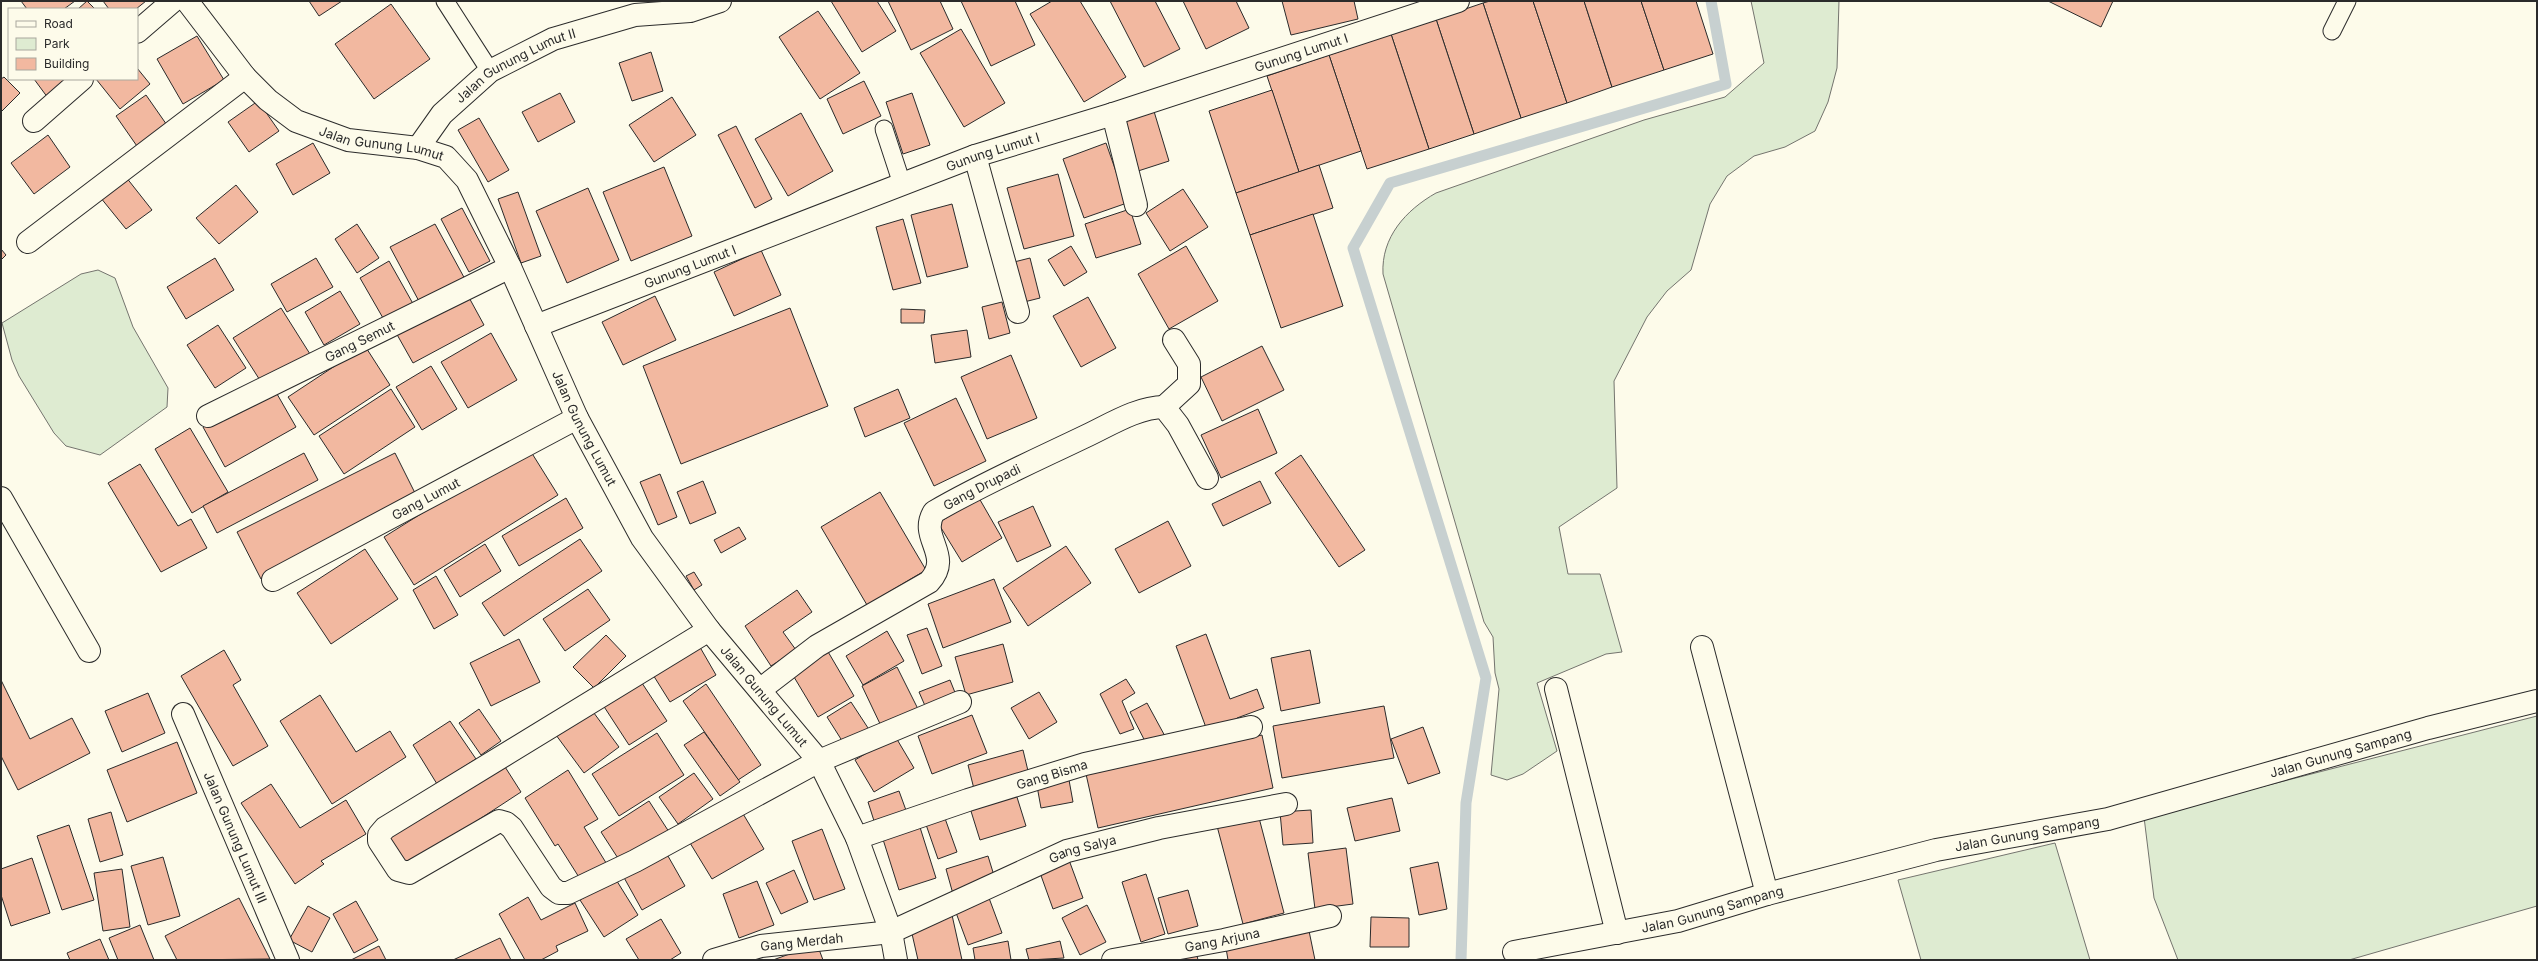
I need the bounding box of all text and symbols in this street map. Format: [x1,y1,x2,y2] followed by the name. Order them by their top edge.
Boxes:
[8,8,138,80] legend
[44,16,73,31] text: Road
[452,25,577,106] street label: Jalan Gunung Lumut II
[1252,30,1350,75] street label: Gunung Lumut I
[44,36,70,51] text: Park
[44,56,89,71] text: Building
[317,122,446,164] street label: Jalan Gunung Lumut
[944,129,1041,175] street label: Gunung Lumut I
[641,241,738,292] street label: Gunung Lumut I
[322,317,397,365] street label: Gang Semut
[549,368,620,488] street label: Jalan Gunung Lumut
[940,460,1023,513] street label: Gang Drupadi
[389,474,462,523] street label: Gang Lumut
[717,642,811,750] street label: Jalan Gunung Lumut
[2268,725,2413,781] street label: Jalan Gunung Sampang
[1014,756,1089,793] street label: Gang Bisma
[201,769,271,905] street label: Jalan Gunung Lumut III
[1953,813,2101,854] street label: Jalan Gunung Sampang
[1046,831,1118,866] street label: Gang Salya
[1640,882,1785,936] street label: Jalan Gunung Sampang
[1183,924,1261,955] street label: Gang Arjuna
[759,929,844,954] street label: Gang Merdah

